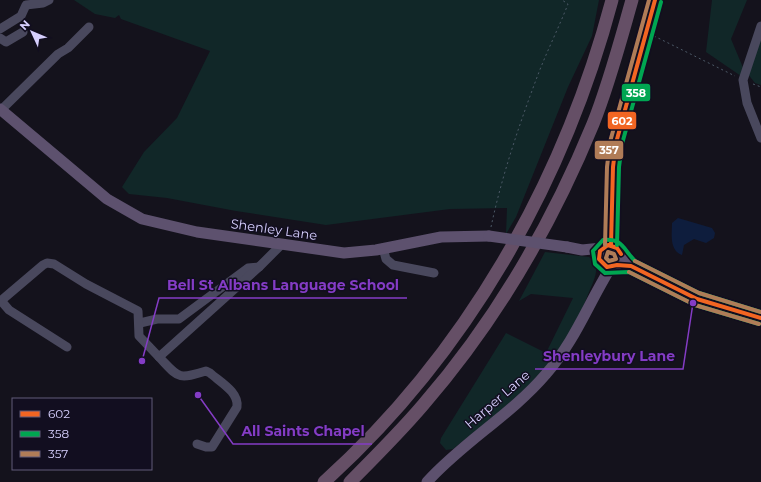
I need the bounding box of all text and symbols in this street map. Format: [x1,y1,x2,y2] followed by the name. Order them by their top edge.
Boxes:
[12,12,52,52] north arrow
[17,17,33,33] text: N
[621,83,651,102] line badge: 358
[625,86,646,100] text: 358
[607,111,637,130] line badge: 602
[612,114,633,128] text: 602
[594,140,624,160] line badge: 357
[598,143,619,157] text: 357
[230,215,318,243] street label: Shenley Lane
[159,272,407,298] callout: Bell St Albans Language School
[167,276,399,294] text: Bell St Albans Language School
[535,343,683,369] callout: Shenleybury Lane
[543,347,675,365] text: Shenleybury Lane
[461,366,533,431] street label: Harper Lane
[12,398,152,470] legend
[48,406,70,421] text: 602
[233,418,372,444] callout: All Saints Chapel
[240,422,365,440] text: All Saints Chapel
[48,426,69,441] text: 358
[48,446,68,461] text: 357

